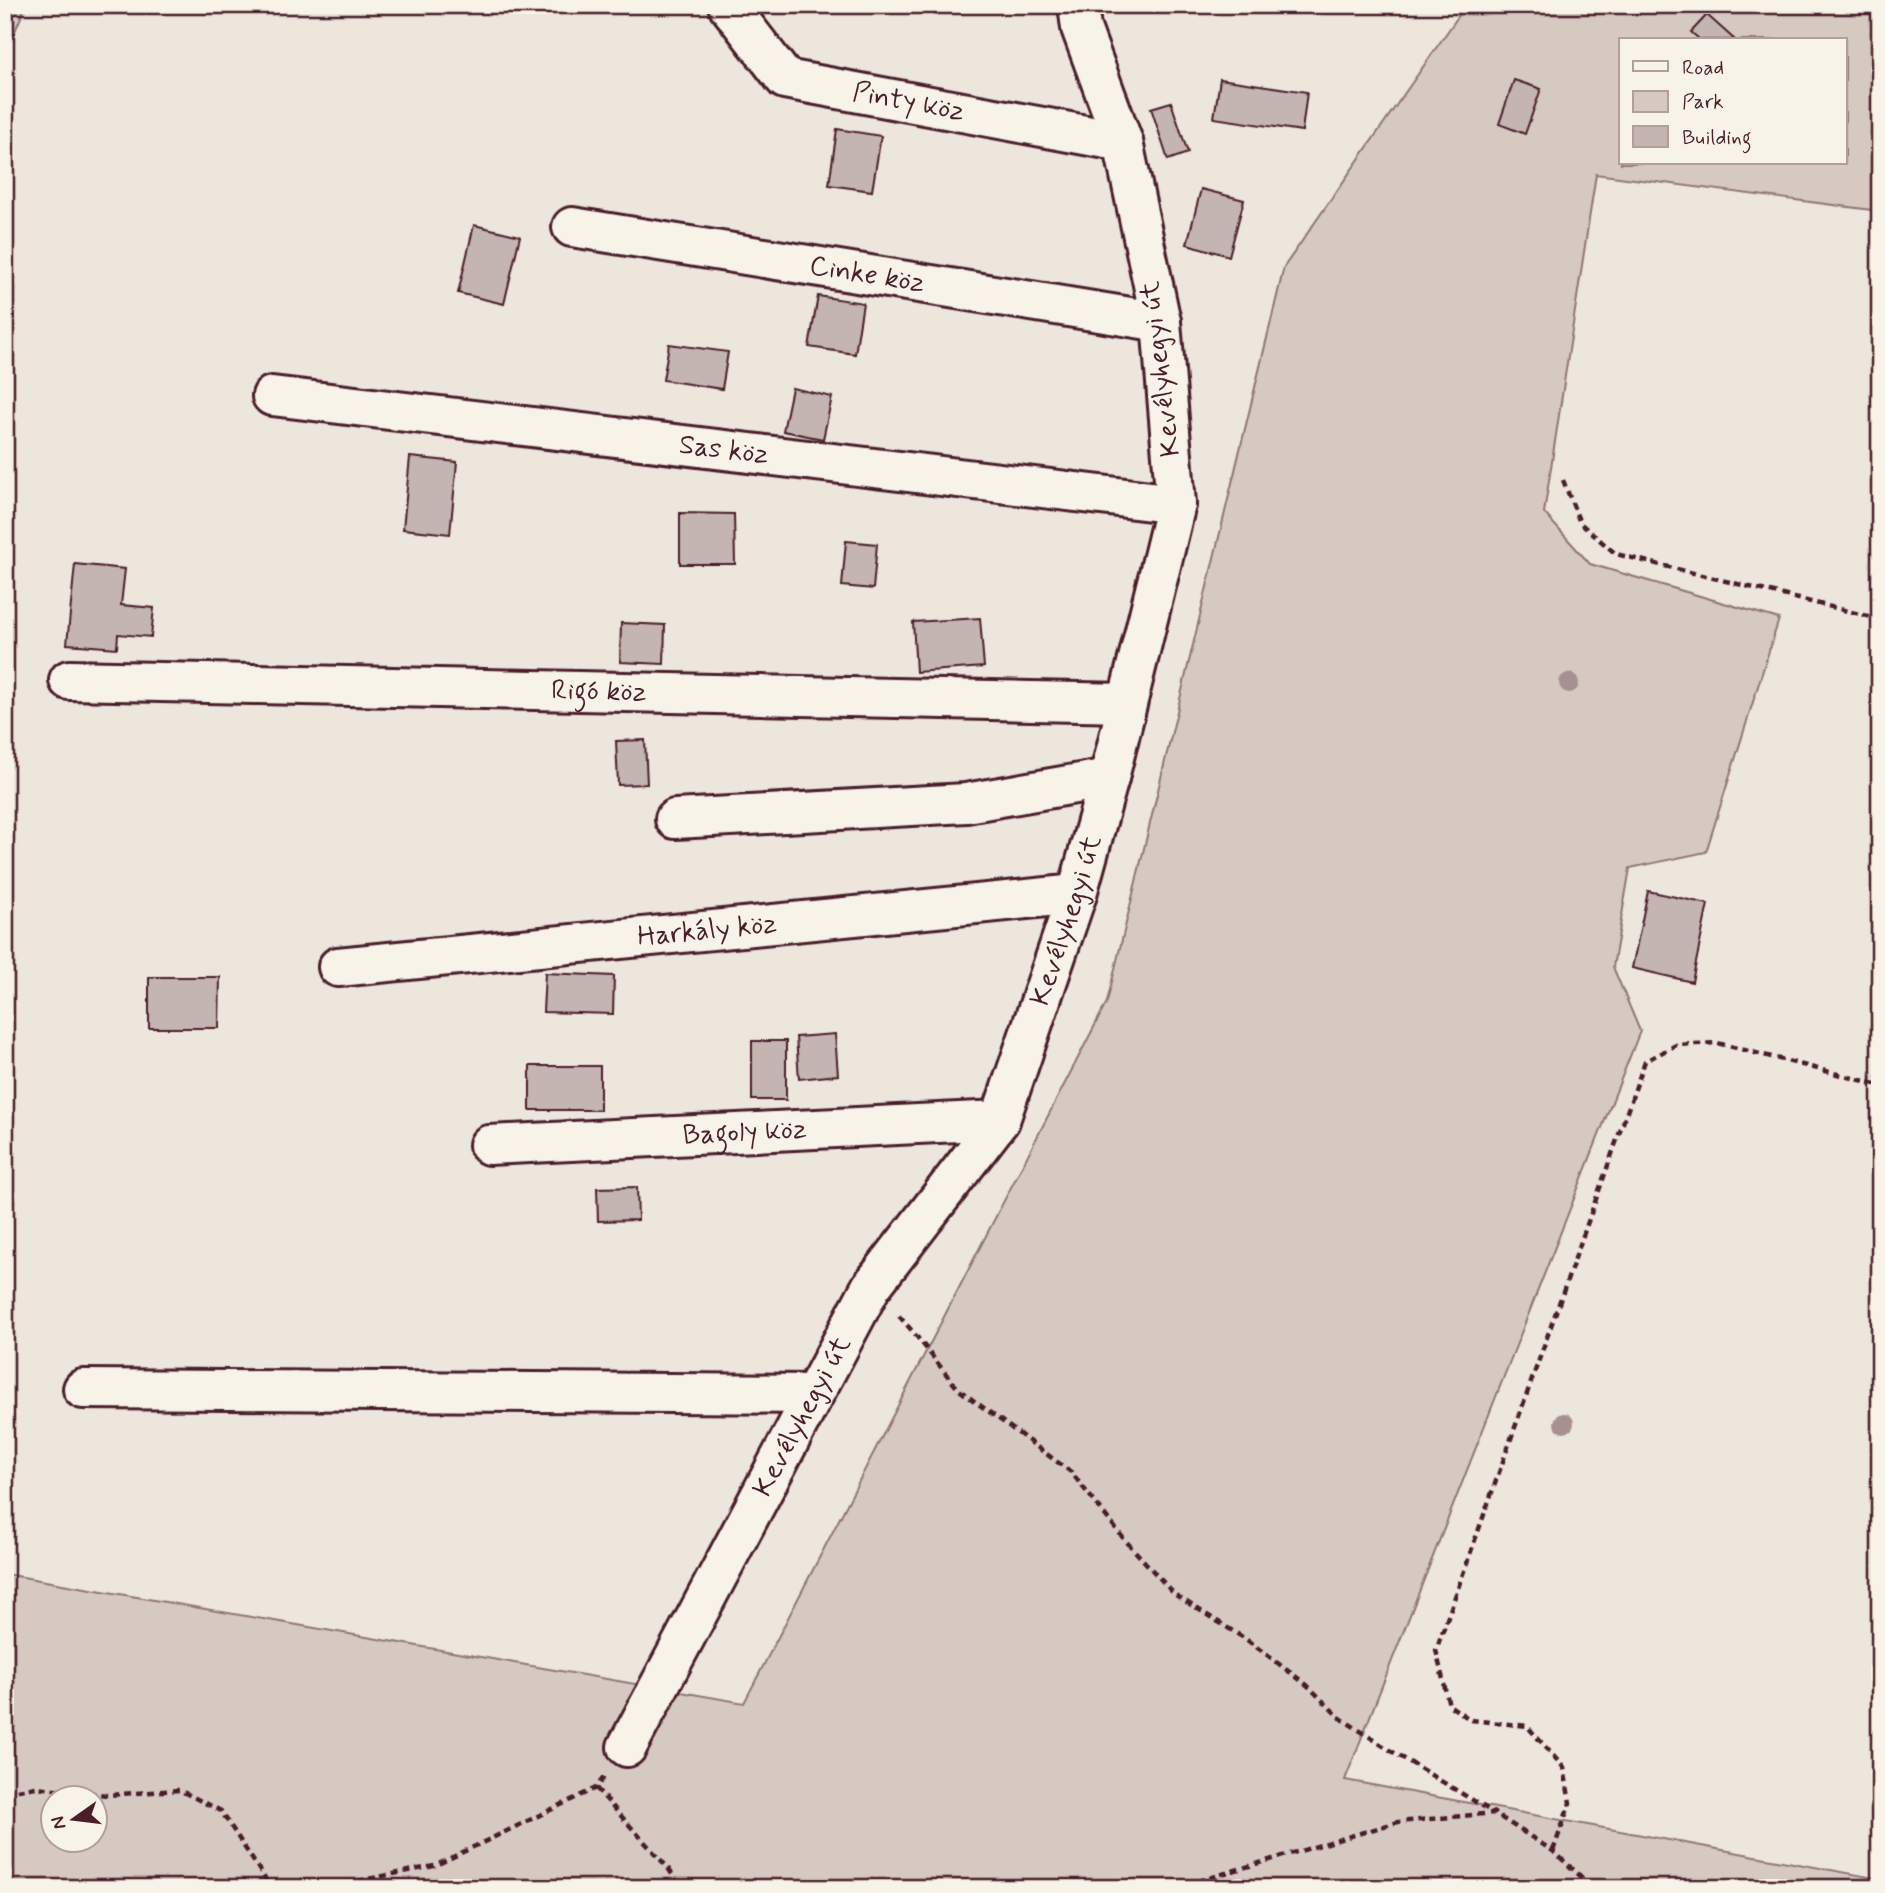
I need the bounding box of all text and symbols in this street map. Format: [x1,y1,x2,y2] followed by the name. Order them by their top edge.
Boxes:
[1619,38,1846,164] legend
[1682,54,1724,82] text: Road
[849,73,967,131] street label: Pinty köz
[1682,88,1724,116] text: Park
[1682,124,1752,154] text: Building
[807,247,927,302] street label: Cinke köz
[1132,278,1190,459] street label: Kevélyhegyi út
[677,426,771,474] street label: Sas köz
[551,672,647,713] street label: Rigó köz
[1022,831,1111,1011] street label: Kevélyhegyi út
[636,905,779,956] street label: Harkály köz
[682,1111,808,1155] street label: Bagoly köz
[744,1329,860,1503] street label: Kevélyhegyi út
[38,1784,108,1854] north arrow
[45,1814,73,1832] text: N

